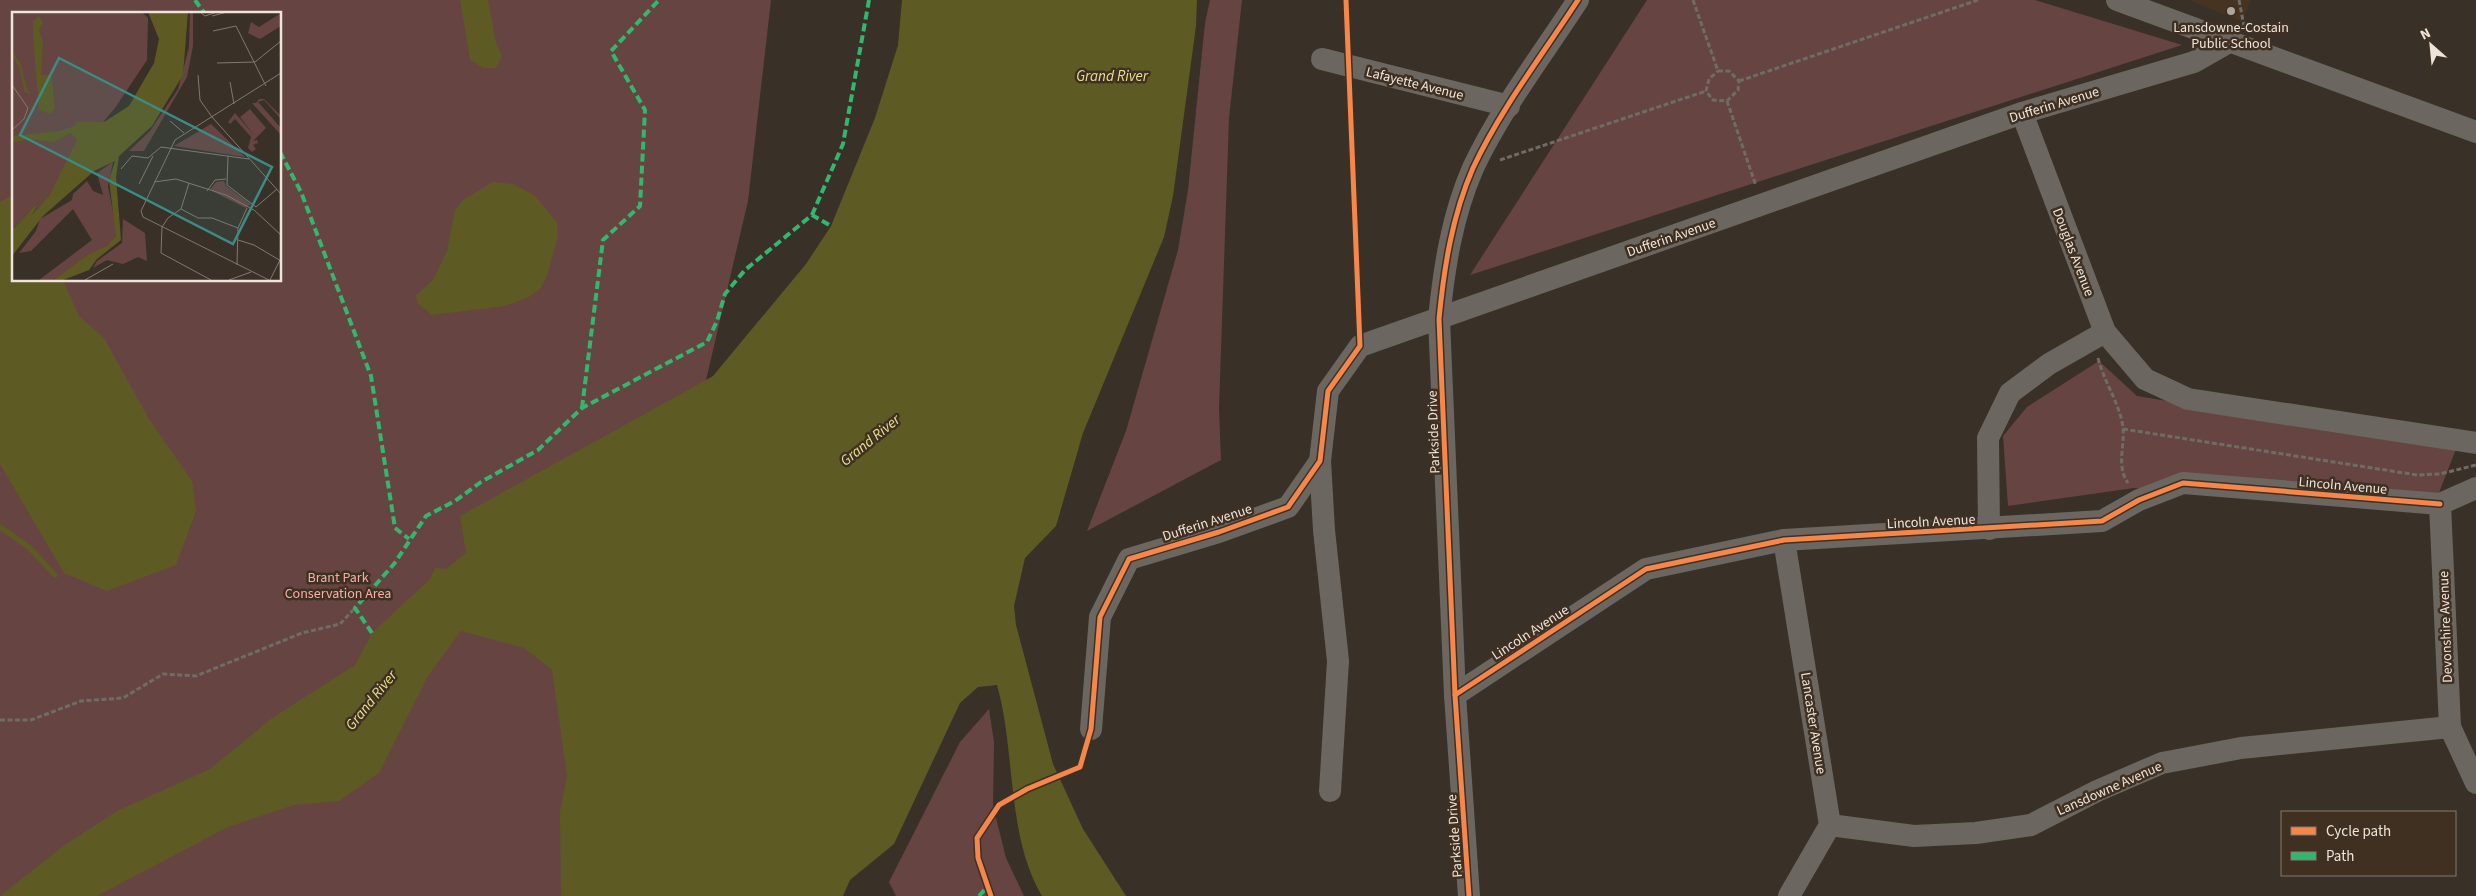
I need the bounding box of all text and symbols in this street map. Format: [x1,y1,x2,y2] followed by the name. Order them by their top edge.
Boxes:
[2225,5,2237,17] marker: Lansdowne-Costain Public School
[12,12,281,281] inset map
[2173,18,2289,54] place label: Lansdowne-Costain Public School
[2406,20,2456,70] north arrow
[2417,23,2434,45] text: N
[1364,62,1466,106] street label: Lafayette Avenue
[1076,66,1149,87] water label: Grand River
[2007,82,2102,128] street label: Dufferin Avenue
[2047,205,2099,300] street label: Douglas Avenue
[1624,213,1719,263] street label: Dufferin Avenue
[1423,390,1445,474] street label: Parkside Drive
[836,409,905,471] water label: Grand River
[2298,472,2388,500] street label: Lincoln Avenue
[1160,499,1255,547] street label: Dufferin Avenue
[1886,510,1976,534] street label: Lincoln Avenue
[285,568,391,604] park label: Brant Park Conservation Area
[2434,571,2458,683] street label: Devonshire Avenue
[1488,600,1573,665] street label: Lincoln Avenue
[341,665,403,735] water label: Grand River
[1795,671,1831,775] street label: Lancaster Avenue
[2054,757,2165,821] street label: Lansdowne Avenue
[1442,794,1468,878] street label: Parkside Drive
[2281,811,2456,876] legend
[2326,821,2391,842] text: Cycle path
[2326,846,2354,867] text: Path

